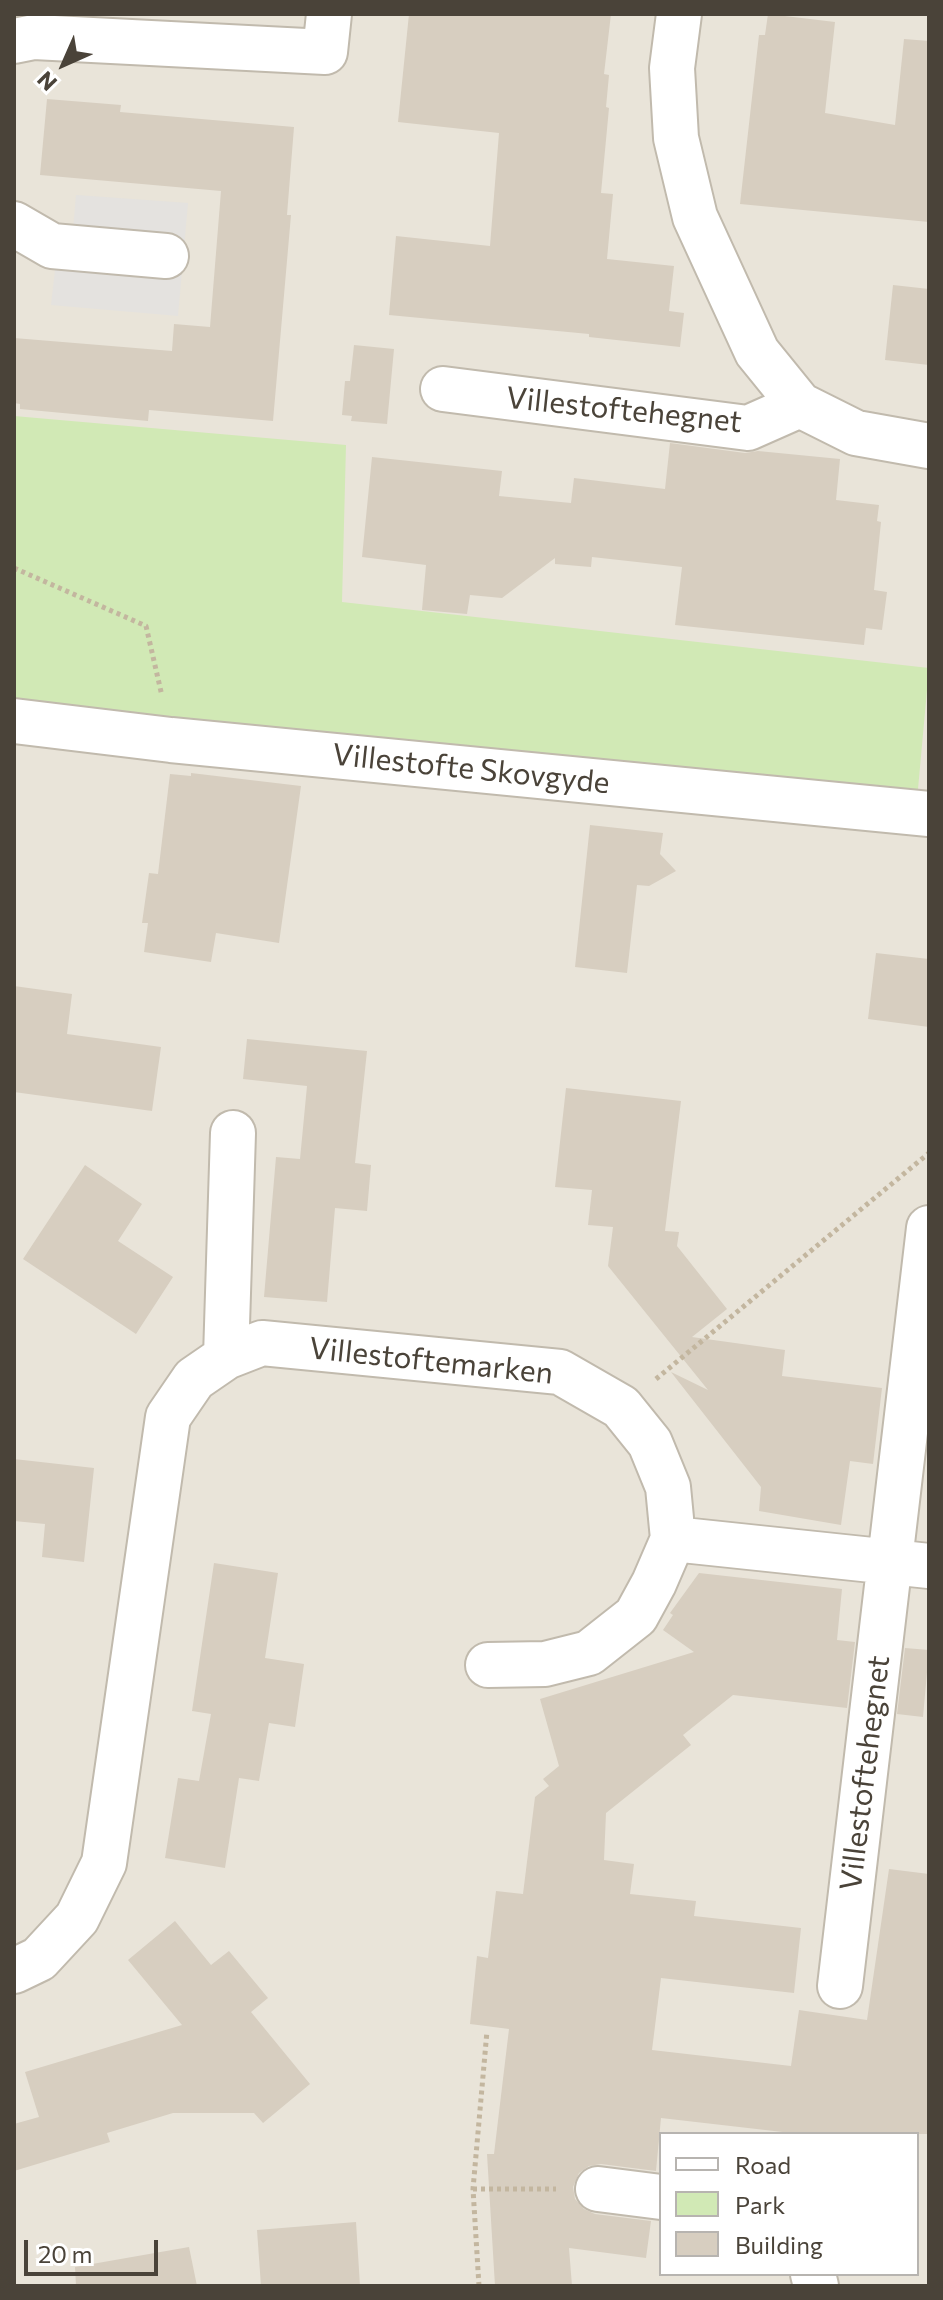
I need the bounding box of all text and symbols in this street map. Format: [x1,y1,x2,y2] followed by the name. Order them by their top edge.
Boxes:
[24,24,104,104] north arrow
[31,66,62,97] text: N
[504,380,744,440] street label: Villestoftehegnet
[331,737,611,801] street label: Villestofte Skovgyde
[307,1330,555,1392] street label: Villestoftemarken
[833,1653,897,1893] street label: Villestoftehegnet
[659,2132,919,2276] legend
[735,2150,791,2179] text: Road
[735,2190,785,2219] text: Park
[28,2224,162,2274] scale bar
[735,2230,823,2259] text: Building
[38,2239,92,2268] text: 20 m

